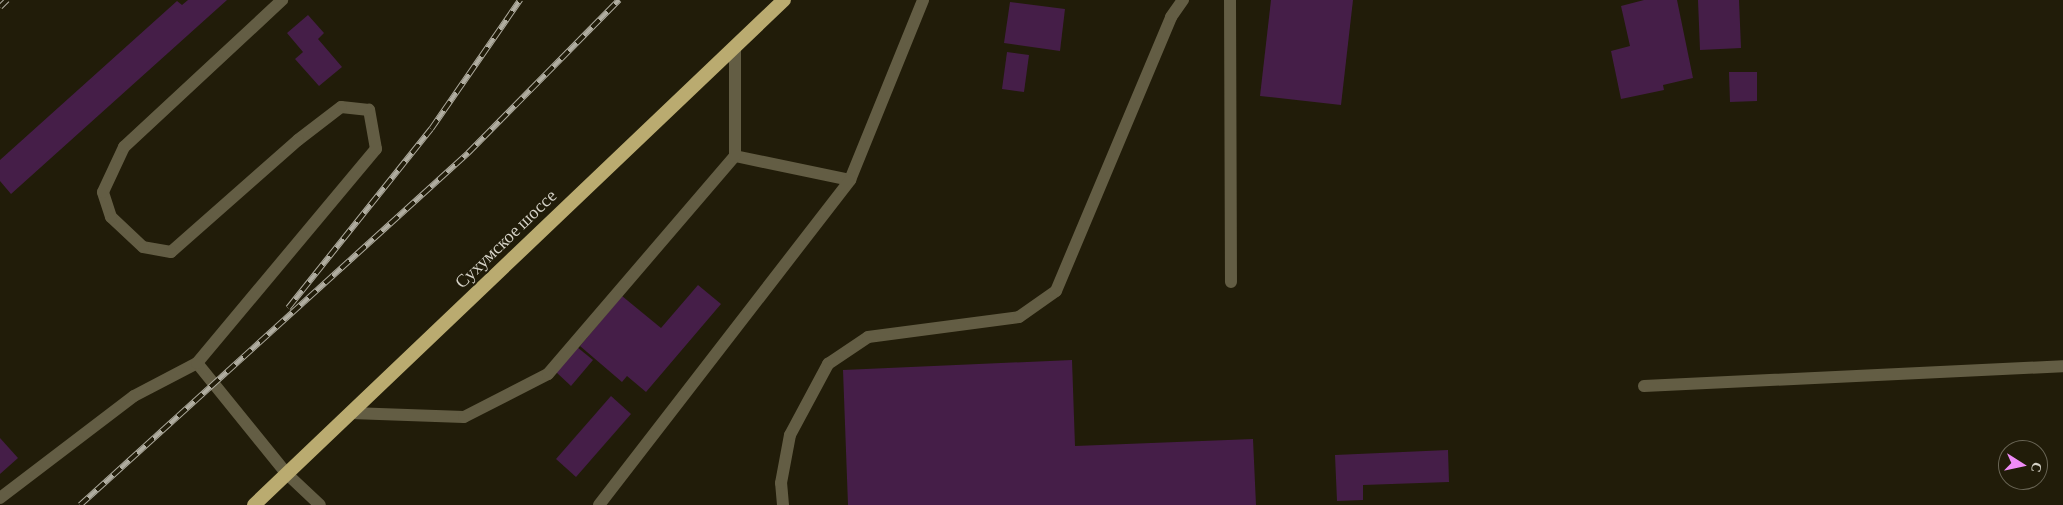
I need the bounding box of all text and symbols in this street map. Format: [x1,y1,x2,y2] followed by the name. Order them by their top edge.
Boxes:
[451,185,561,293] street label: Сухумское шоссе
[1998,440,2048,490] north arrow
[2028,461,2046,474] text: С

